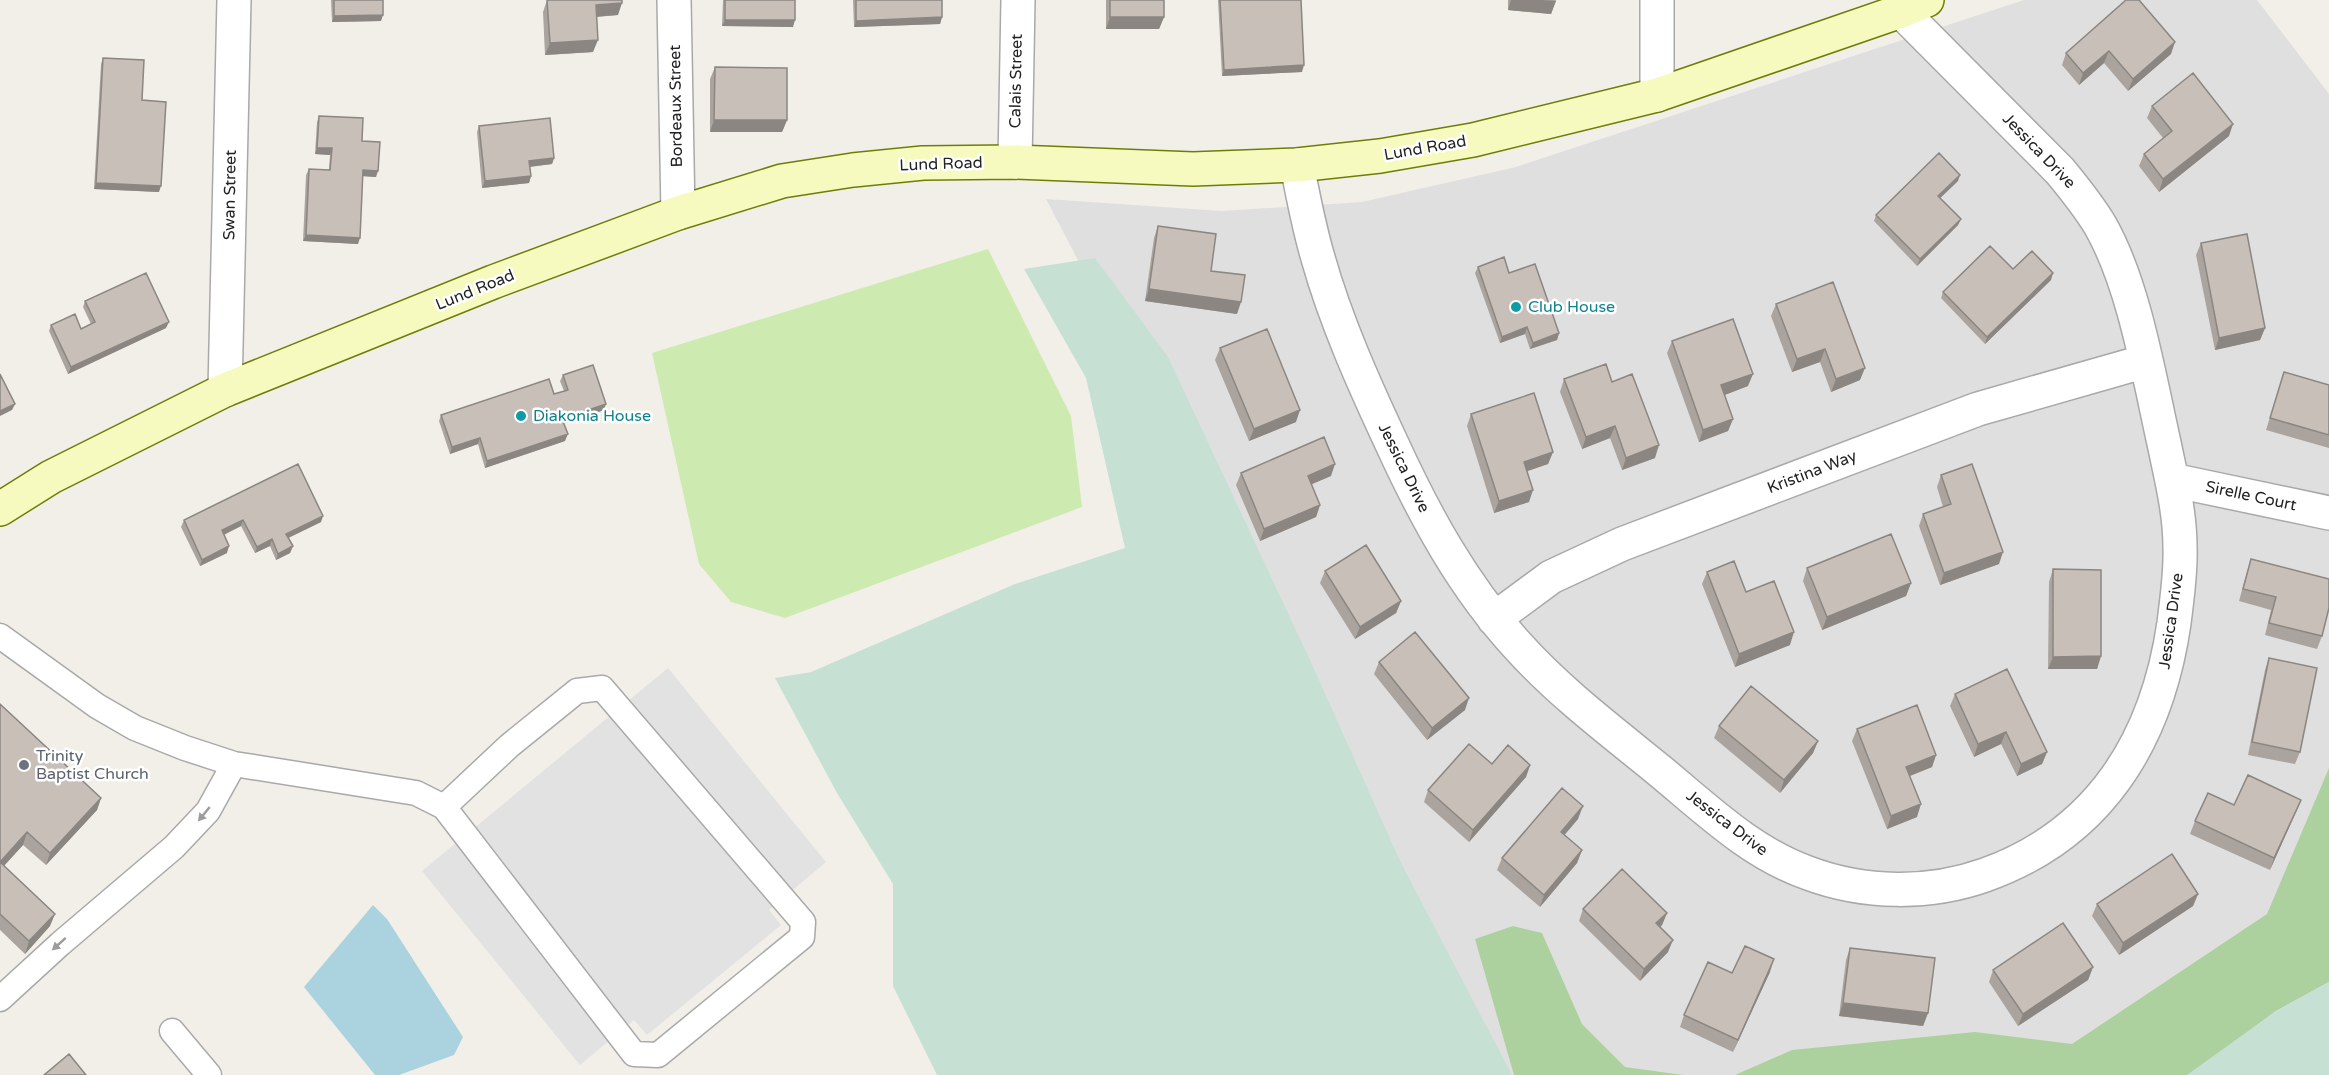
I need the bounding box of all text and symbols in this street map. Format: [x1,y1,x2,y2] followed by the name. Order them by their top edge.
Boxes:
[1005,34,1027,128] street label: Calais Street
[665,44,687,168] street label: Bordeaux Street
[1998,109,2080,193] street label: Jessica Drive
[1382,131,1468,165] street label: Lund Road
[219,150,241,240] street label: Swan Street
[899,153,983,175] street label: Lund Road
[433,265,517,315] street label: Lund Road
[1528,297,1615,317] place label: Club House
[1509,300,1523,314] marker: Club House
[533,406,651,426] place label: Diakonia House
[514,409,528,423] marker: Diakonia House
[1374,420,1434,516] street label: Jessica Drive
[1764,446,1860,498] street label: Kristina Way
[2204,477,2298,515] street label: Sirelle Court
[2154,572,2188,670] street label: Jessica Drive
[36,746,149,784] place label: Trinity Baptist Church
[17,758,31,772] marker: Trinity Baptist Church
[1682,786,1772,860] street label: Jessica Drive
[197,806,210,822] one-way arrow
[52,937,67,950] one-way arrow

